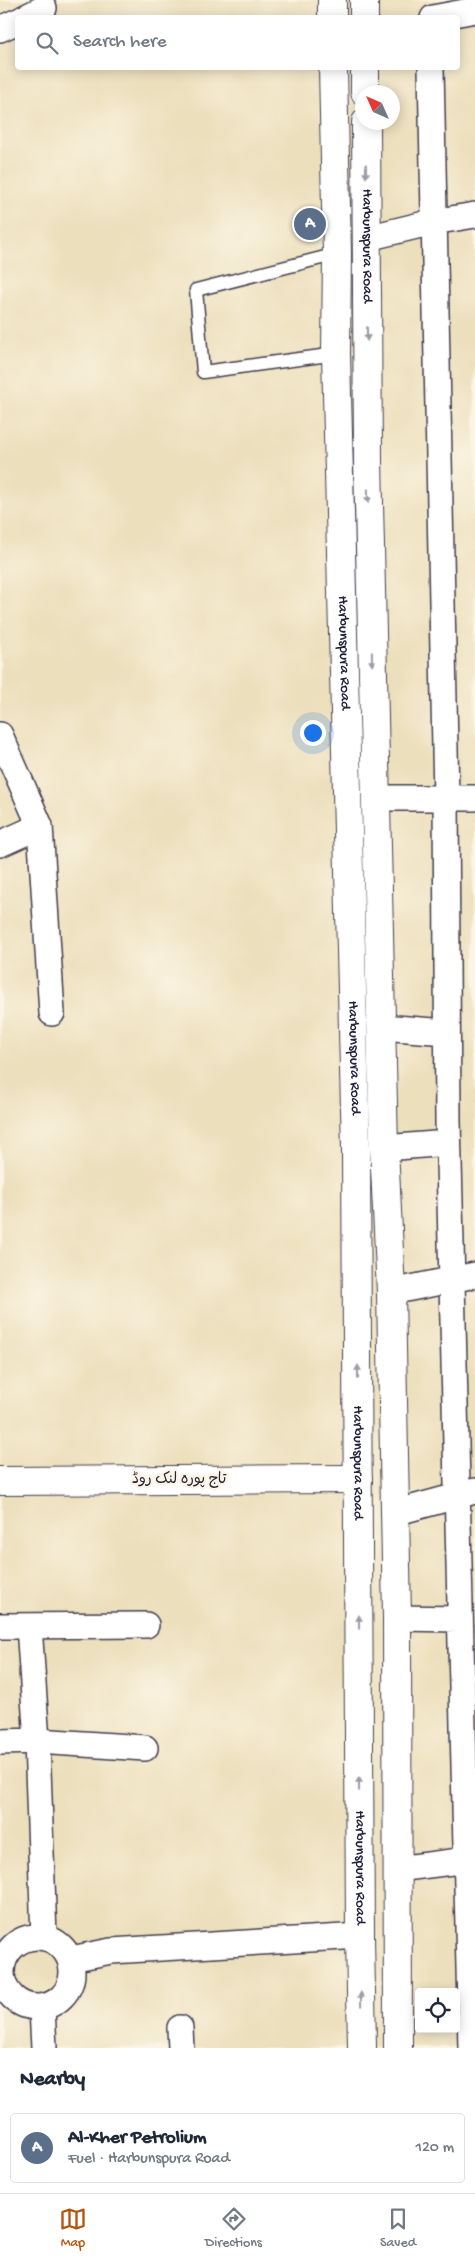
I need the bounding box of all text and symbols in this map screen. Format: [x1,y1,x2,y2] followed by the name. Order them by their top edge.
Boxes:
[15,15,460,70] search box
[33,29,61,57] icon: search
[73,31,167,54] text: Search here
[355,85,400,130] north arrow
[362,163,370,179] one-way arrow
[357,189,376,304] street label: Harbunspura Road
[294,205,326,243] pin: A
[363,326,371,342] one-way arrow
[365,488,373,504] one-way arrow
[333,596,354,711] street label: Harbunspura Road
[369,651,377,667] one-way arrow
[300,720,326,746] your location
[343,1000,364,1116] street label: Harbunspura Road
[354,1364,362,1380] one-way arrow
[348,1406,367,1521] street label: Harbunspura Road
[132,1471,227,1489] street label: تاج پورہ لنک روڈ
[355,1614,363,1630] one-way arrow
[355,1776,363,1792] one-way arrow
[350,1811,369,1926] street label: Harbunspura Road
[415,1988,460,2033] map controls
[415,1988,460,2033] button: locate
[357,1991,365,2007] one-way arrow
[20,2068,85,2093] text: Nearby
[68,2127,206,2150] text: Al-Kher Petrolium
[32,2139,42,2158] text: A
[415,2139,454,2158] text: 120 m
[68,2150,230,2169] text: Fuel · Harbunspura Road
[59,2205,87,2252] tab: Map
[205,2205,262,2252] tab: Directions
[380,2205,416,2252] tab: Saved

